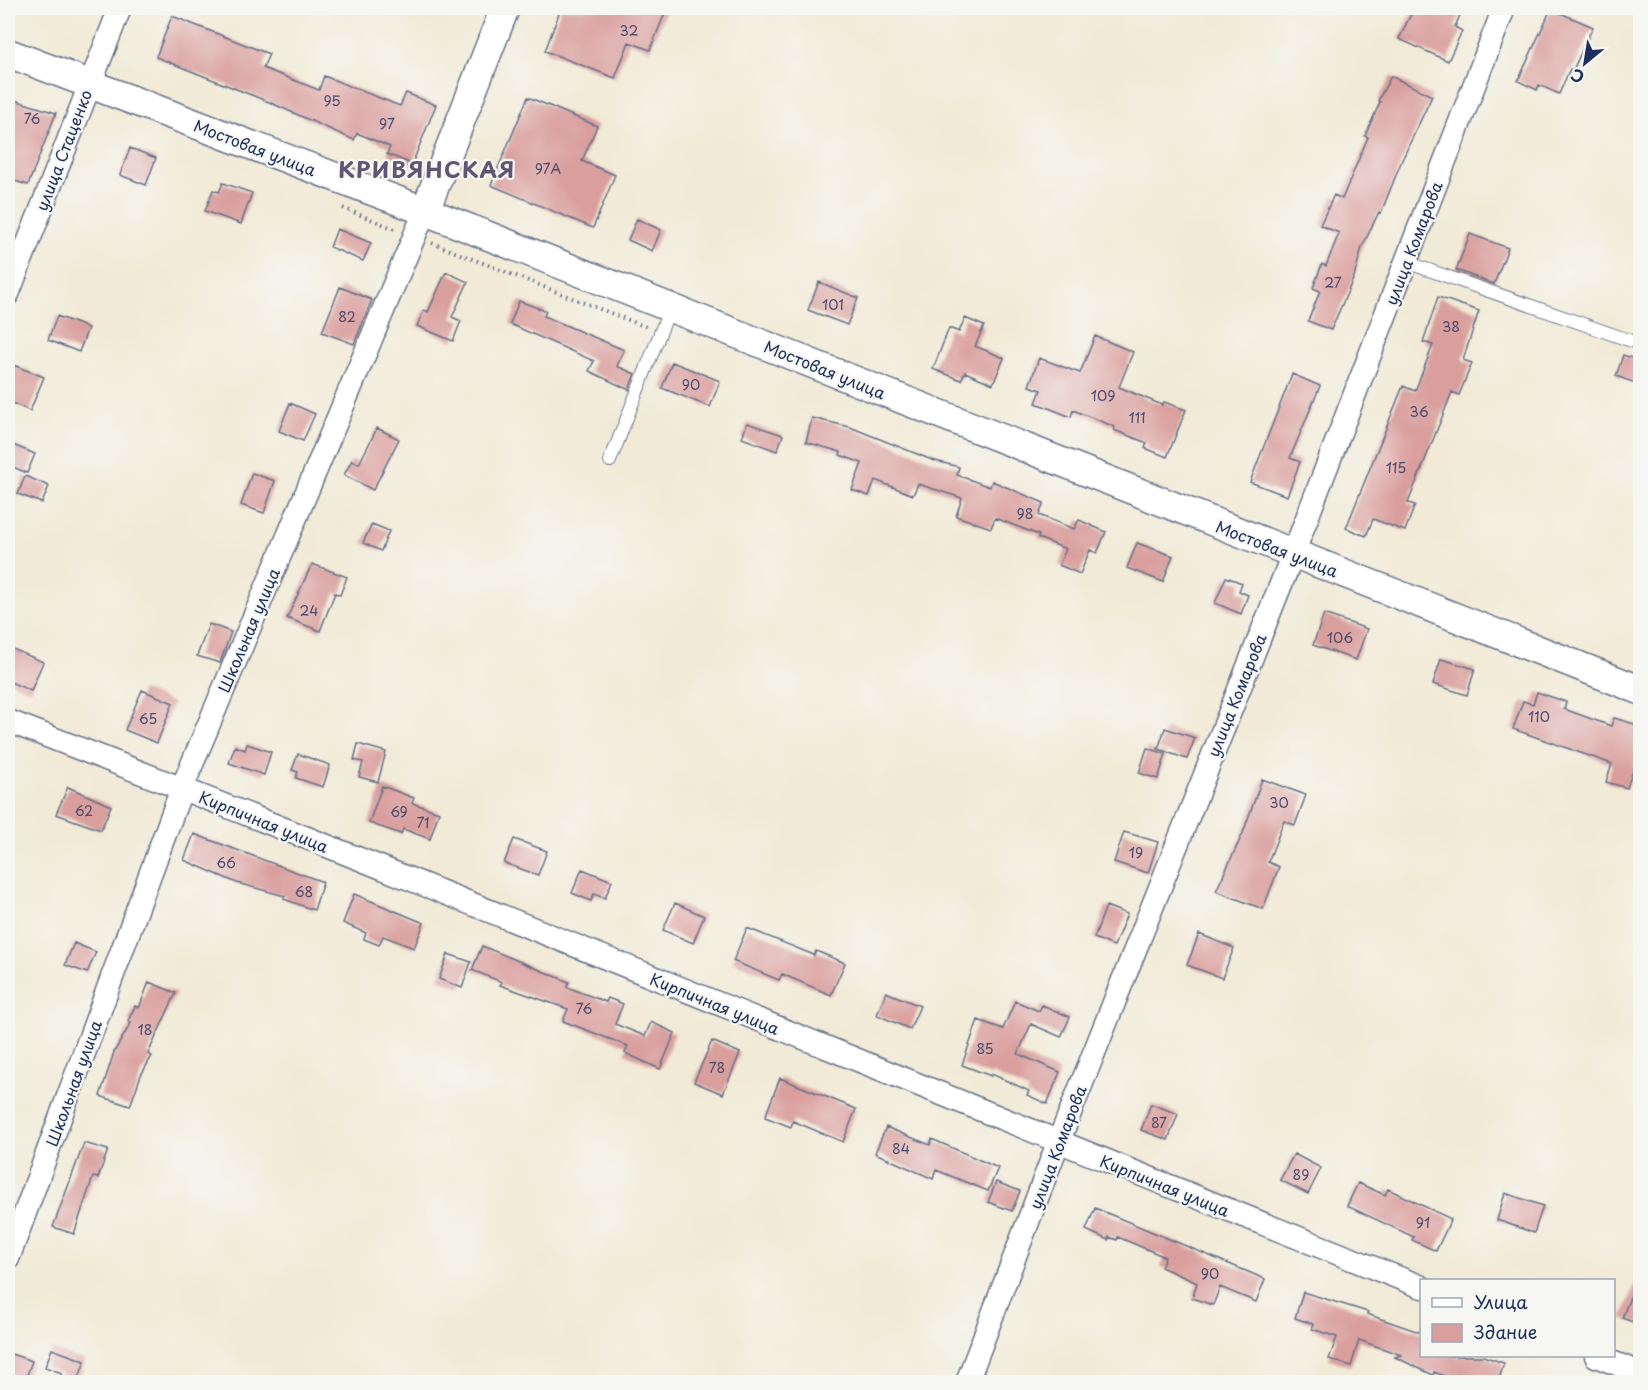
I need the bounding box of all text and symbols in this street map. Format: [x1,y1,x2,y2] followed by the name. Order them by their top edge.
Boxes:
[620,20,638,41] house number: 32
[1555,33,1615,93] north arrow
[1566,63,1588,90] text: С
[29,86,97,214] street label: улица Стаценко
[323,90,341,111] house number: 95
[24,108,41,129] house number: 76
[190,113,320,181] street label: Мостовая улица
[379,113,395,134] house number: 97
[338,152,516,185] district label: КРИВЯНСКАЯ
[535,158,562,179] house number: 97А
[1378,178,1448,308] street label: улица Комарова
[1324,272,1342,293] house number: 27
[822,294,844,315] house number: 101
[338,306,356,327] house number: 82
[1442,316,1460,337] house number: 38
[761,334,889,404] street label: Мостовая улица
[682,374,700,395] house number: 90
[1091,385,1115,406] house number: 109
[1409,401,1429,422] house number: 36
[1128,407,1146,428] house number: 111
[1386,457,1406,478] house number: 115
[1017,503,1033,524] house number: 98
[1212,514,1342,582] street label: Мостовая улица
[211,564,285,696] street label: Школьная улица
[300,600,318,621] house number: 24
[1327,627,1353,648] house number: 106
[1200,630,1272,760] street label: улица Комарова
[1528,706,1550,727] house number: 110
[139,708,157,729] house number: 65
[196,784,332,858] street label: Кирпичная улица
[1269,792,1289,813] house number: 30
[75,800,93,821] house number: 62
[390,801,408,822] house number: 69
[416,812,430,833] house number: 71
[1129,842,1143,863] house number: 19
[216,852,236,873] house number: 66
[295,881,313,902] house number: 68
[647,966,783,1040] street label: Кирпичная улица
[576,998,593,1019] house number: 76
[39,1016,107,1150] street label: Школьная улица
[137,1019,153,1040] house number: 18
[976,1038,994,1059] house number: 85
[709,1057,725,1078] house number: 78
[1022,1082,1092,1212] street label: улица Комарова
[1151,1112,1167,1133] house number: 87
[892,1138,910,1159] house number: 84
[1097,1148,1233,1222] street label: Кирпичная улица
[1293,1164,1309,1185] house number: 89
[1416,1212,1430,1233] house number: 91
[1201,1263,1219,1284] house number: 90
[1420,1279,1615,1357] legend
[1474,1288,1528,1315] text: Улица
[1474,1318,1537,1345] text: Здание

